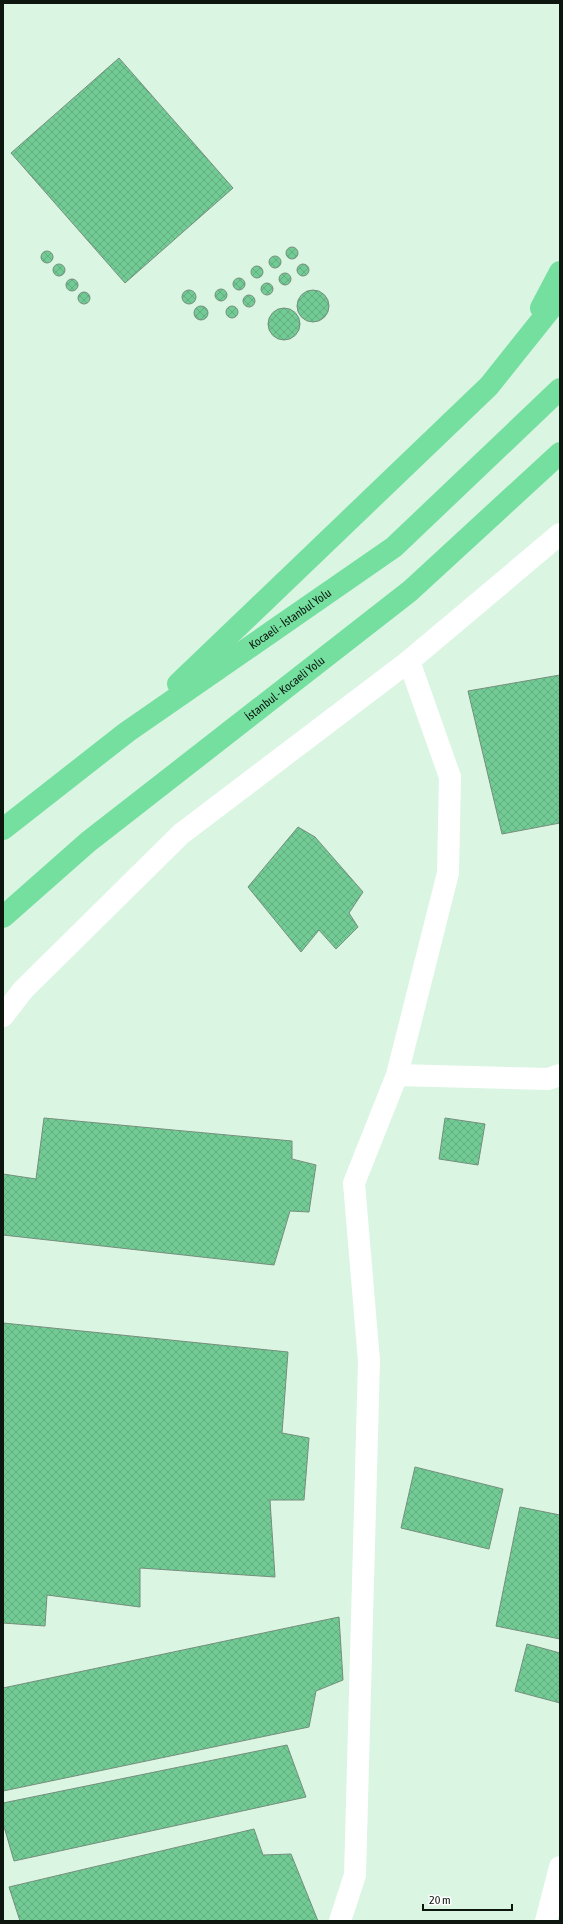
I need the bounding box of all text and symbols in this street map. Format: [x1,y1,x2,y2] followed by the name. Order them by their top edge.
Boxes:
[246,585,334,652] street label: Kocaeli - İstanbul Yolu
[242,653,328,724] street label: İstanbul - Kocaeli Yolu
[423,1886,512,1912] scale bar
[429,1893,451,1907] text: 20 m

